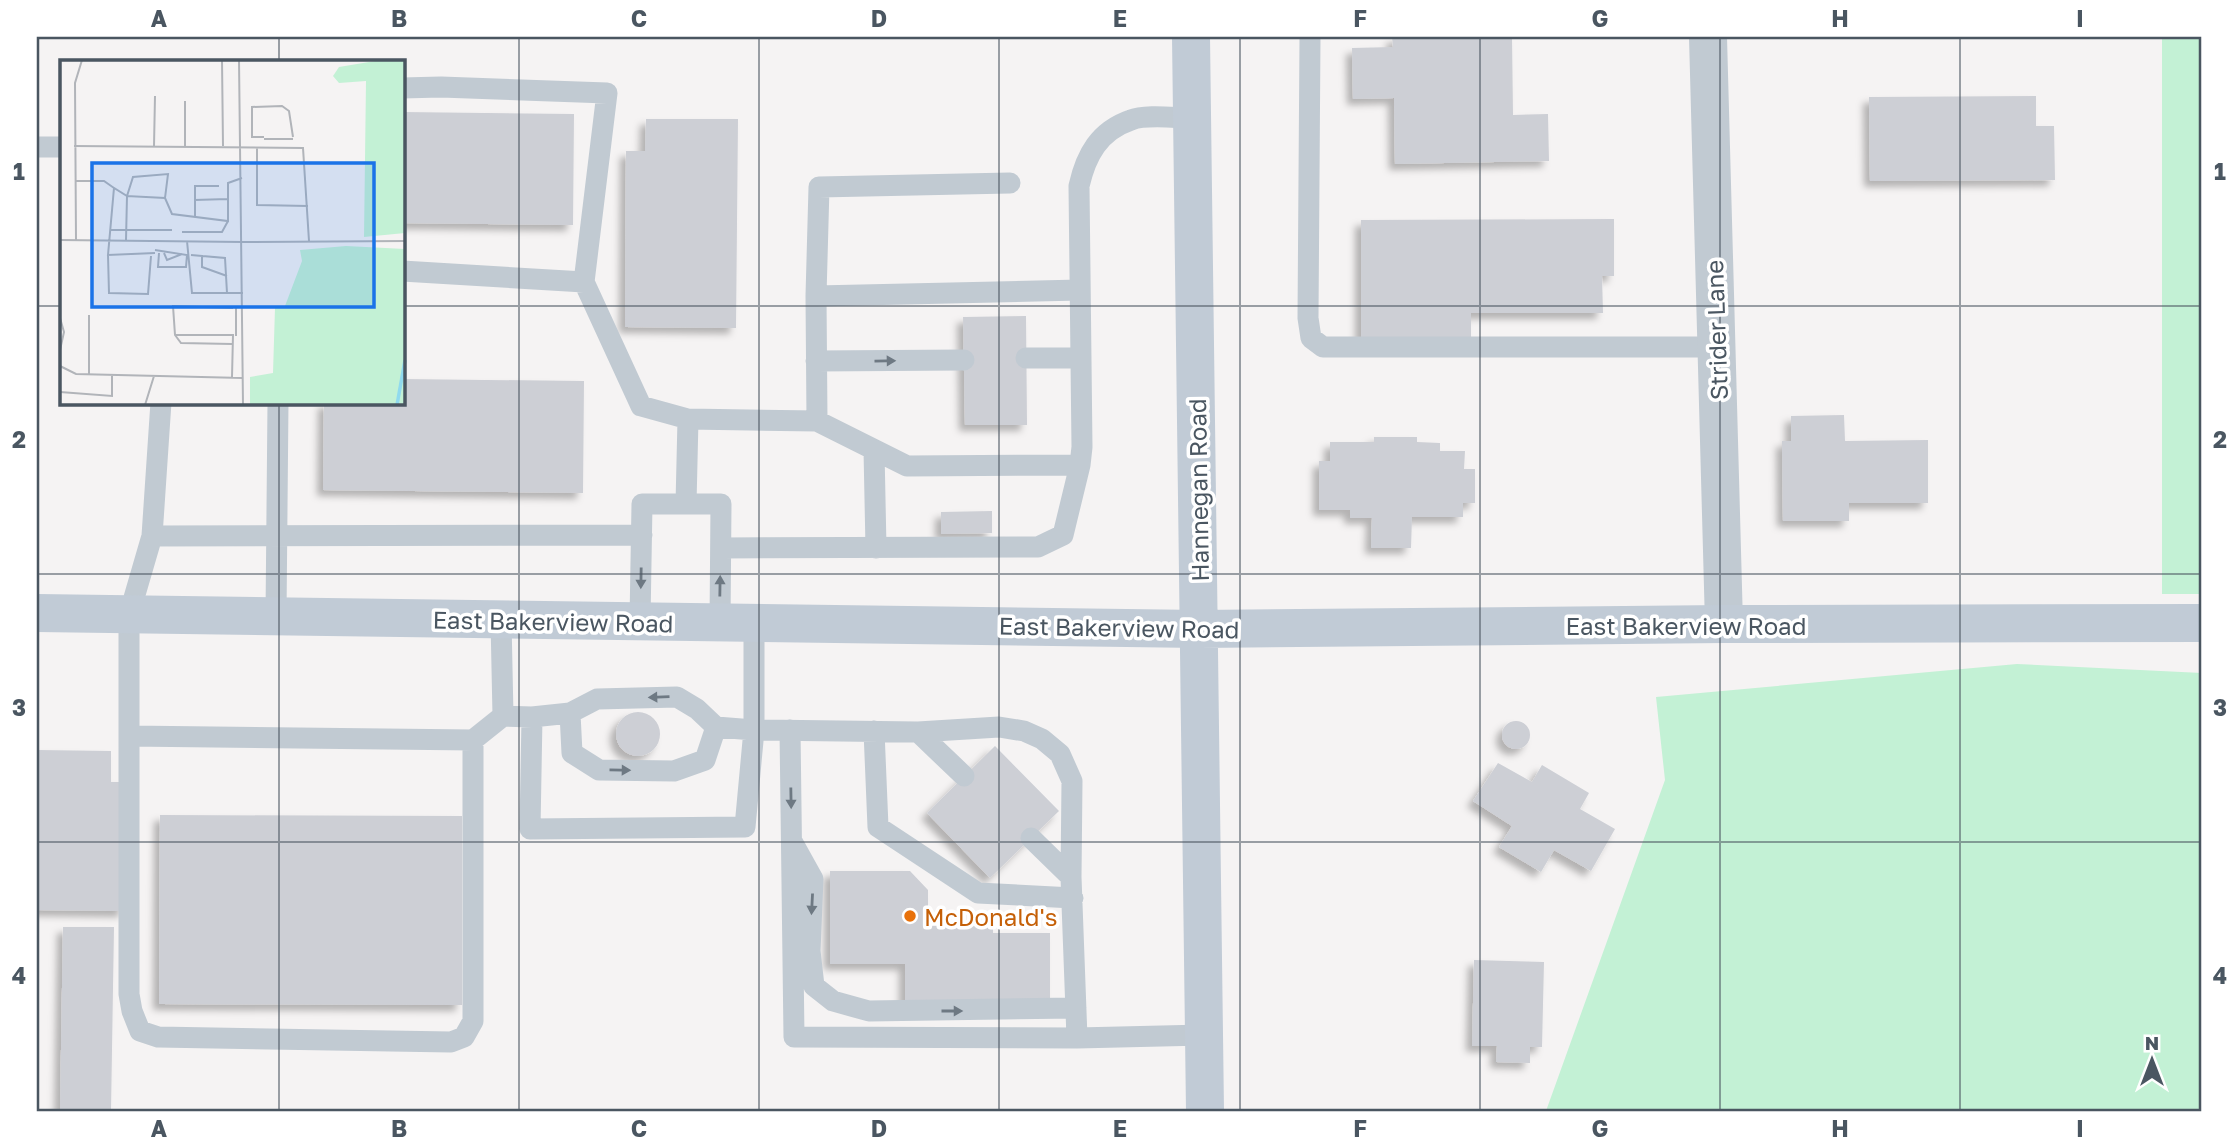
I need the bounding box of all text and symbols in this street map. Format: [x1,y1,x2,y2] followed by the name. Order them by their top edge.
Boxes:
[151,4,168,32] text: A
[391,4,407,32] text: B
[631,4,647,32] text: C
[871,4,887,32] text: D
[1113,4,1127,32] text: E
[1353,4,1367,32] text: F
[1592,4,1608,32] text: G
[1831,4,1849,32] text: H
[2076,4,2084,32] text: I
[60,60,404,404] inset map
[13,157,25,185] text: 1
[2214,157,2226,185] text: 1
[1699,259,1733,401] street label: Strider Lane
[874,355,896,366] one-way arrow
[1182,398,1214,582] street label: Hannegan Road
[12,425,26,453] text: 2
[2213,425,2227,453] text: 2
[635,567,647,589] one-way arrow
[714,575,726,597] one-way arrow
[432,604,674,638] street label: East Bakerview Road
[998,610,1240,644] street label: East Bakerview Road
[1566,611,1806,640] street label: East Bakerview Road
[648,692,670,703] one-way arrow
[12,693,26,721] text: 3
[2213,693,2227,721] text: 3
[610,764,632,776] one-way arrow
[785,787,797,809] one-way arrow
[806,893,817,915] one-way arrow
[924,902,1057,931] place label: McDonald's
[902,908,918,924] marker: McDonald's
[12,961,26,989] text: 4
[2213,961,2227,989] text: 4
[941,1005,963,1017] one-way arrow
[2116,1026,2186,1096] north arrow
[2145,1031,2159,1054] text: N
[151,1114,168,1142] text: A
[391,1114,407,1142] text: B
[631,1114,647,1142] text: C
[871,1114,887,1142] text: D
[1113,1114,1127,1142] text: E
[1353,1114,1367,1142] text: F
[1592,1114,1608,1142] text: G
[1831,1114,1849,1142] text: H
[2076,1114,2084,1142] text: I

